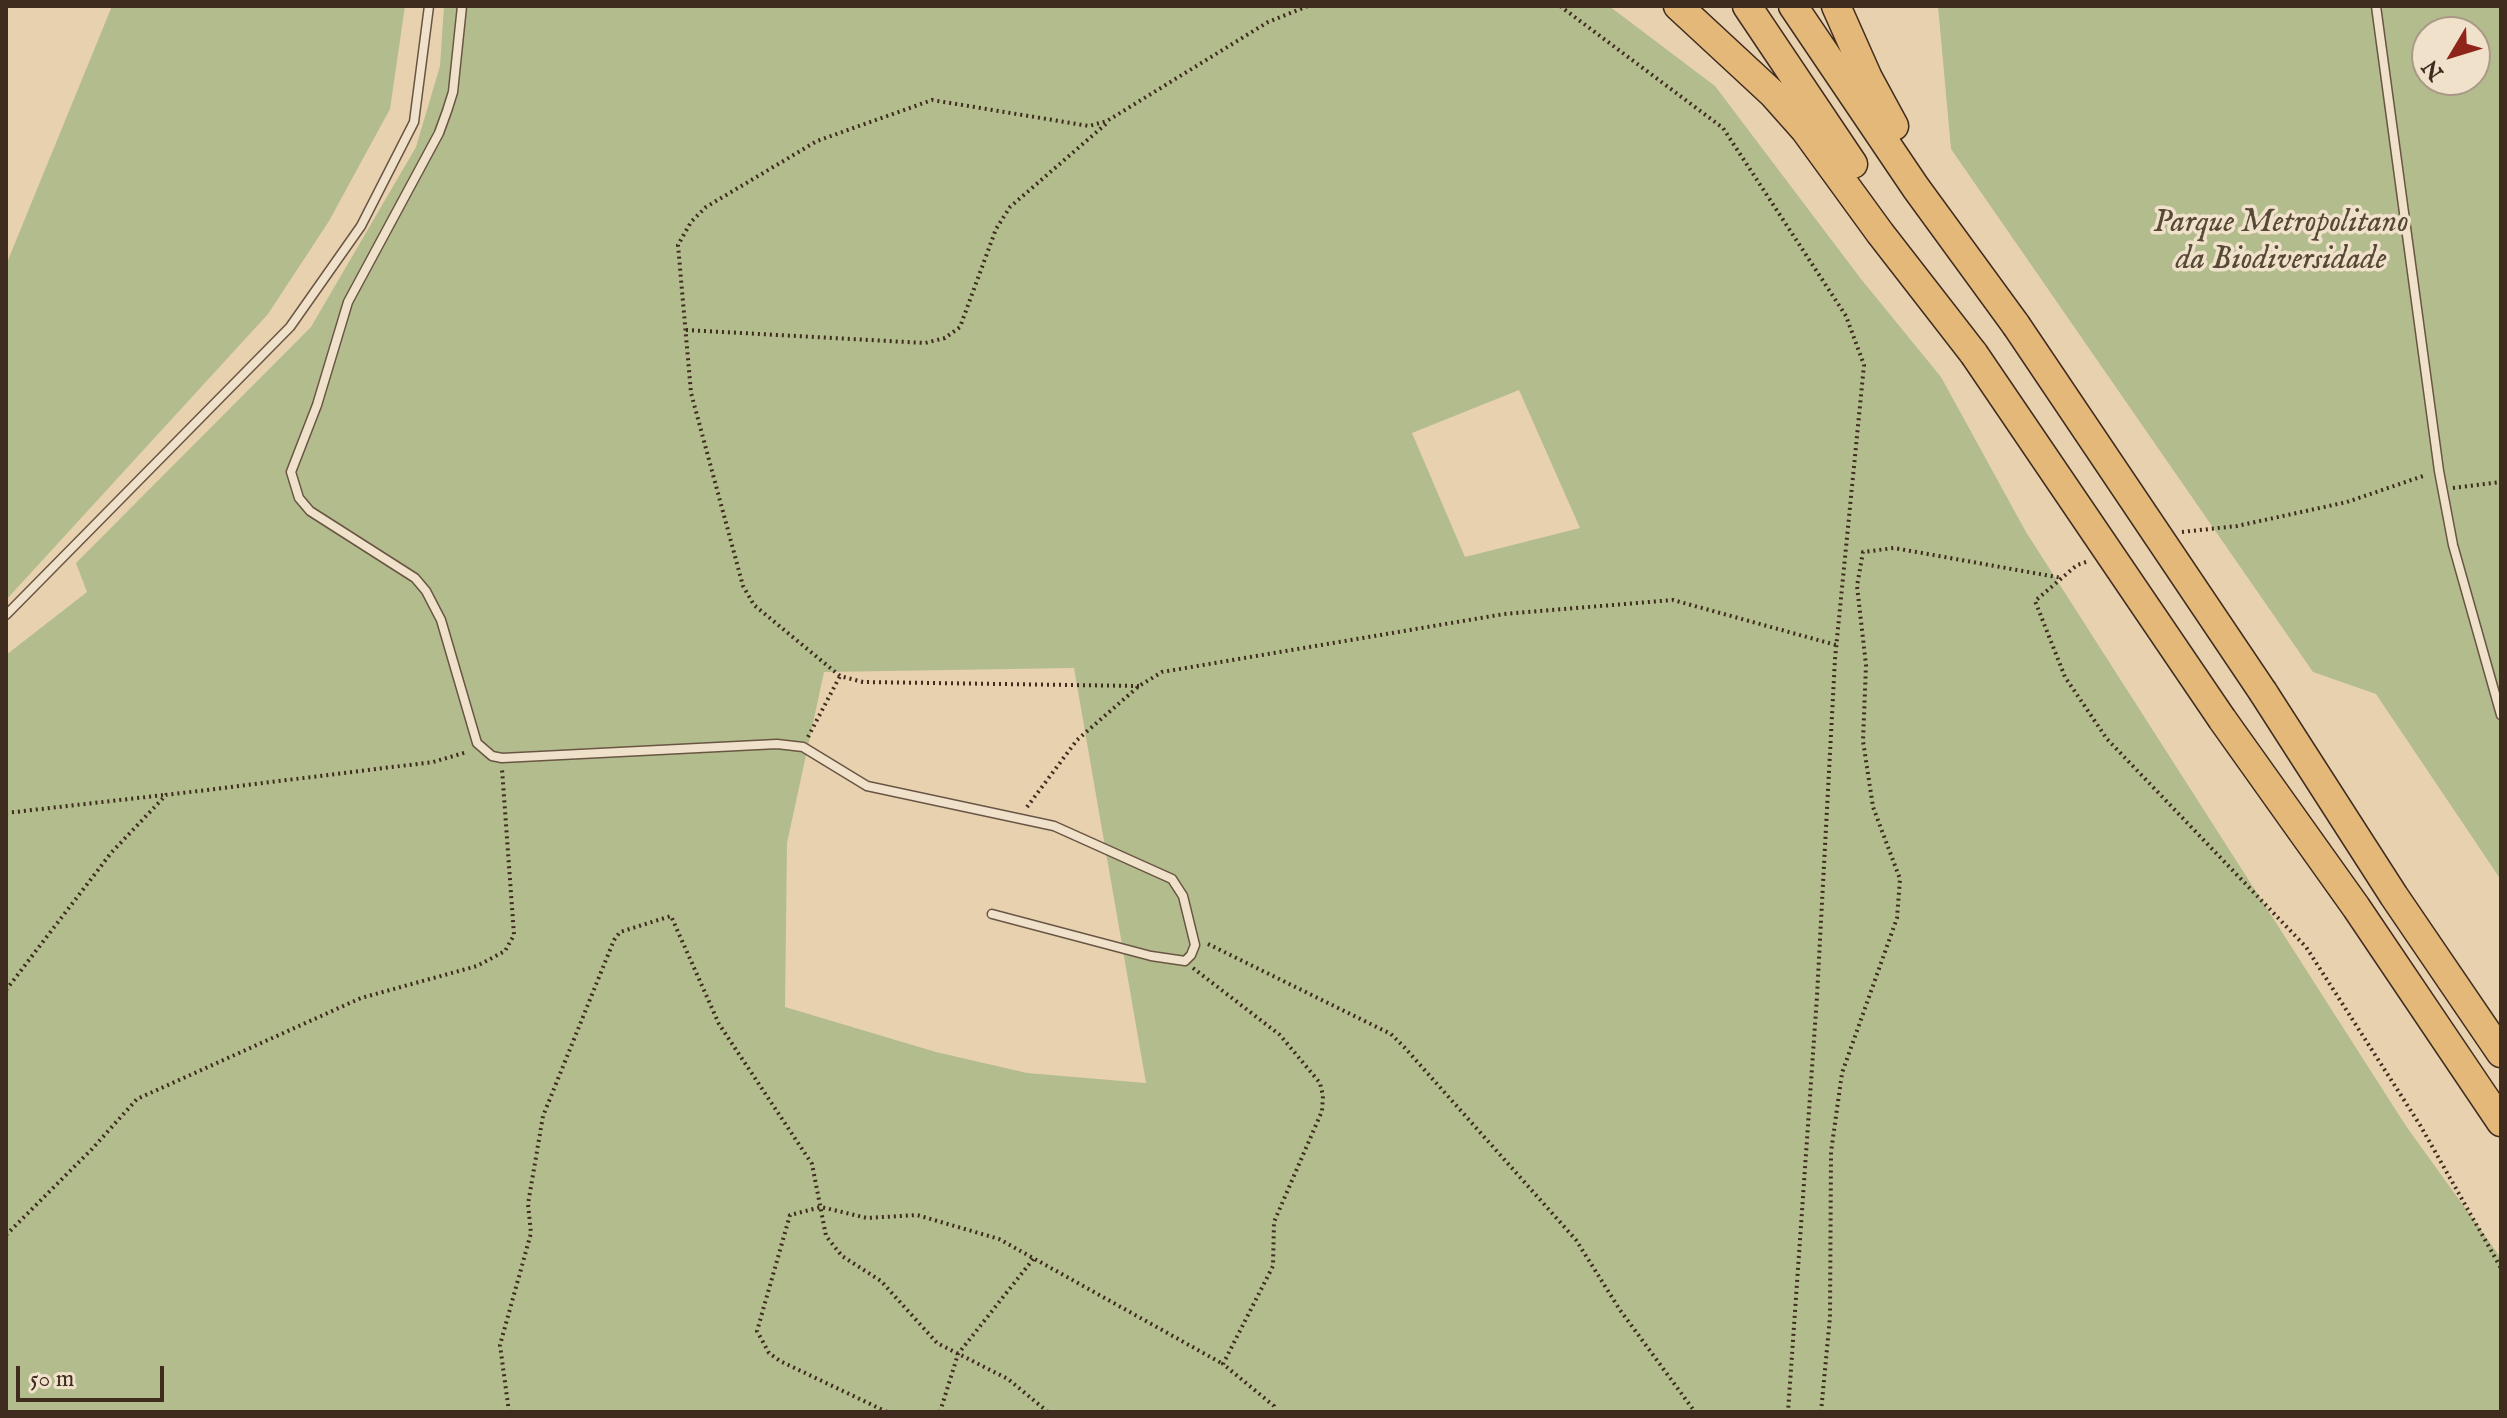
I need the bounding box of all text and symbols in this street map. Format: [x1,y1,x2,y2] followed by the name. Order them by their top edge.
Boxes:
[2411,16,2491,96] north arrow
[2417,53,2451,86] text: N
[2153,205,2409,280] park label: Parque Metropolitano da Biodiversidade
[20,1350,168,1400] scale bar
[30,1364,74,1395] text: 50 m

